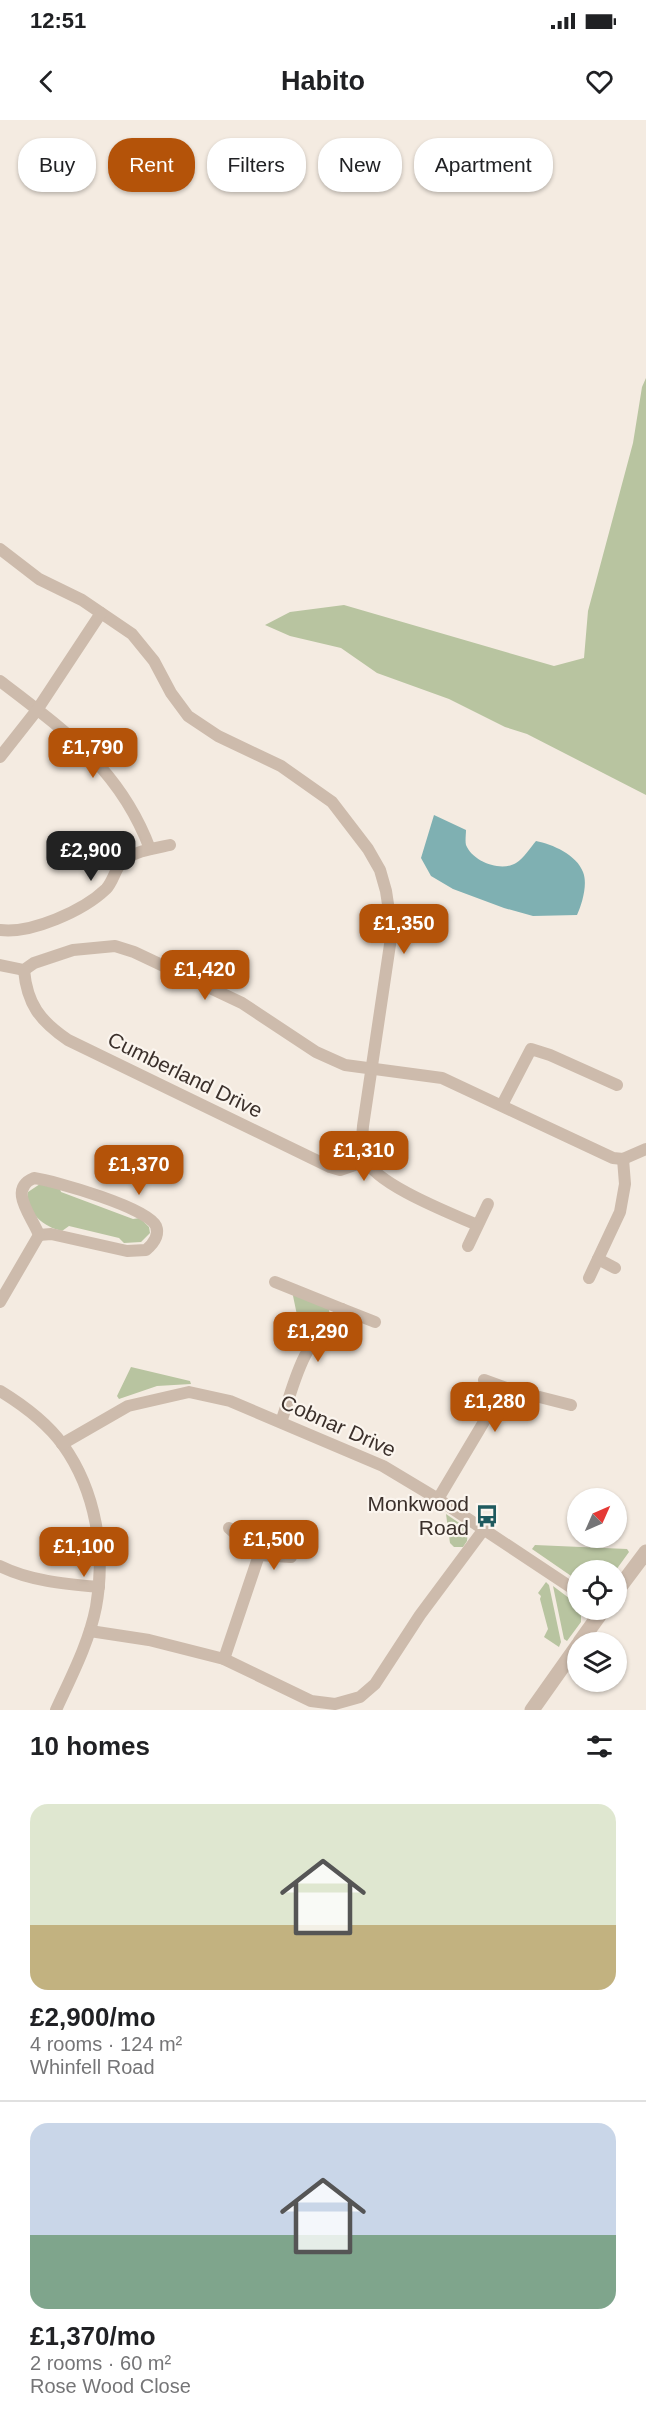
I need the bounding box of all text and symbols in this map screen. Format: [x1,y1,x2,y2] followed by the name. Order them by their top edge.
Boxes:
[30,8,86,33] text: 12:51
[30,65,63,98] icon: back
[583,65,616,98] icon: heart
[281,66,365,96] text: Habito
[18,138,96,192] chip: Buy
[108,138,195,192] chip: Rent
[207,138,306,192] chip: Filters
[318,138,402,192] chip: New
[414,138,553,192] chip: Apartment
[44,728,142,779] pin: £1,790
[62,736,124,758] text: £1,790
[42,831,140,882] pin: £2,900
[60,839,122,861] text: £2,900
[355,904,453,955] pin: £1,350
[373,912,435,934] text: £1,350
[156,950,254,1001] pin: £1,420
[174,958,236,980] text: £1,420
[104,1027,266,1122] street label: Cumberland Drive
[315,1131,413,1182] pin: £1,310
[333,1139,395,1161] text: £1,310
[90,1145,188,1196] pin: £1,370
[108,1153,170,1175] text: £1,370
[269,1312,367,1363] pin: £1,290
[287,1320,349,1342] text: £1,290
[446,1382,544,1433] pin: £1,280
[277,1390,399,1461] street label: Cobnar Drive
[464,1390,526,1412] text: £1,280
[567,1488,627,1548] north arrow
[567,1488,627,1692] map controls
[367,1492,469,1539] place label: Monkwood Road
[474,1503,500,1529] bus stop icon: Monkwood Road
[225,1520,323,1571] pin: £1,500
[35,1527,133,1578] pin: £1,100
[243,1528,305,1550] text: £1,500
[53,1535,115,1557] text: £1,100
[567,1560,627,1620] button: locate
[567,1632,627,1692] button: layers
[583,1730,616,1763] icon: filters
[30,1731,150,1761] text: 10 homes
[269,1843,377,1951] icon: home
[30,2002,156,2032] text: £2,900/mo
[30,2033,182,2055] text: 4 rooms · 124 m²
[30,2056,155,2078] text: Whinfell Road
[269,2162,377,2270] icon: home
[30,2321,156,2351] text: £1,370/mo
[30,2352,171,2374] text: 2 rooms · 60 m²
[30,2375,191,2397] text: Rose Wood Close

